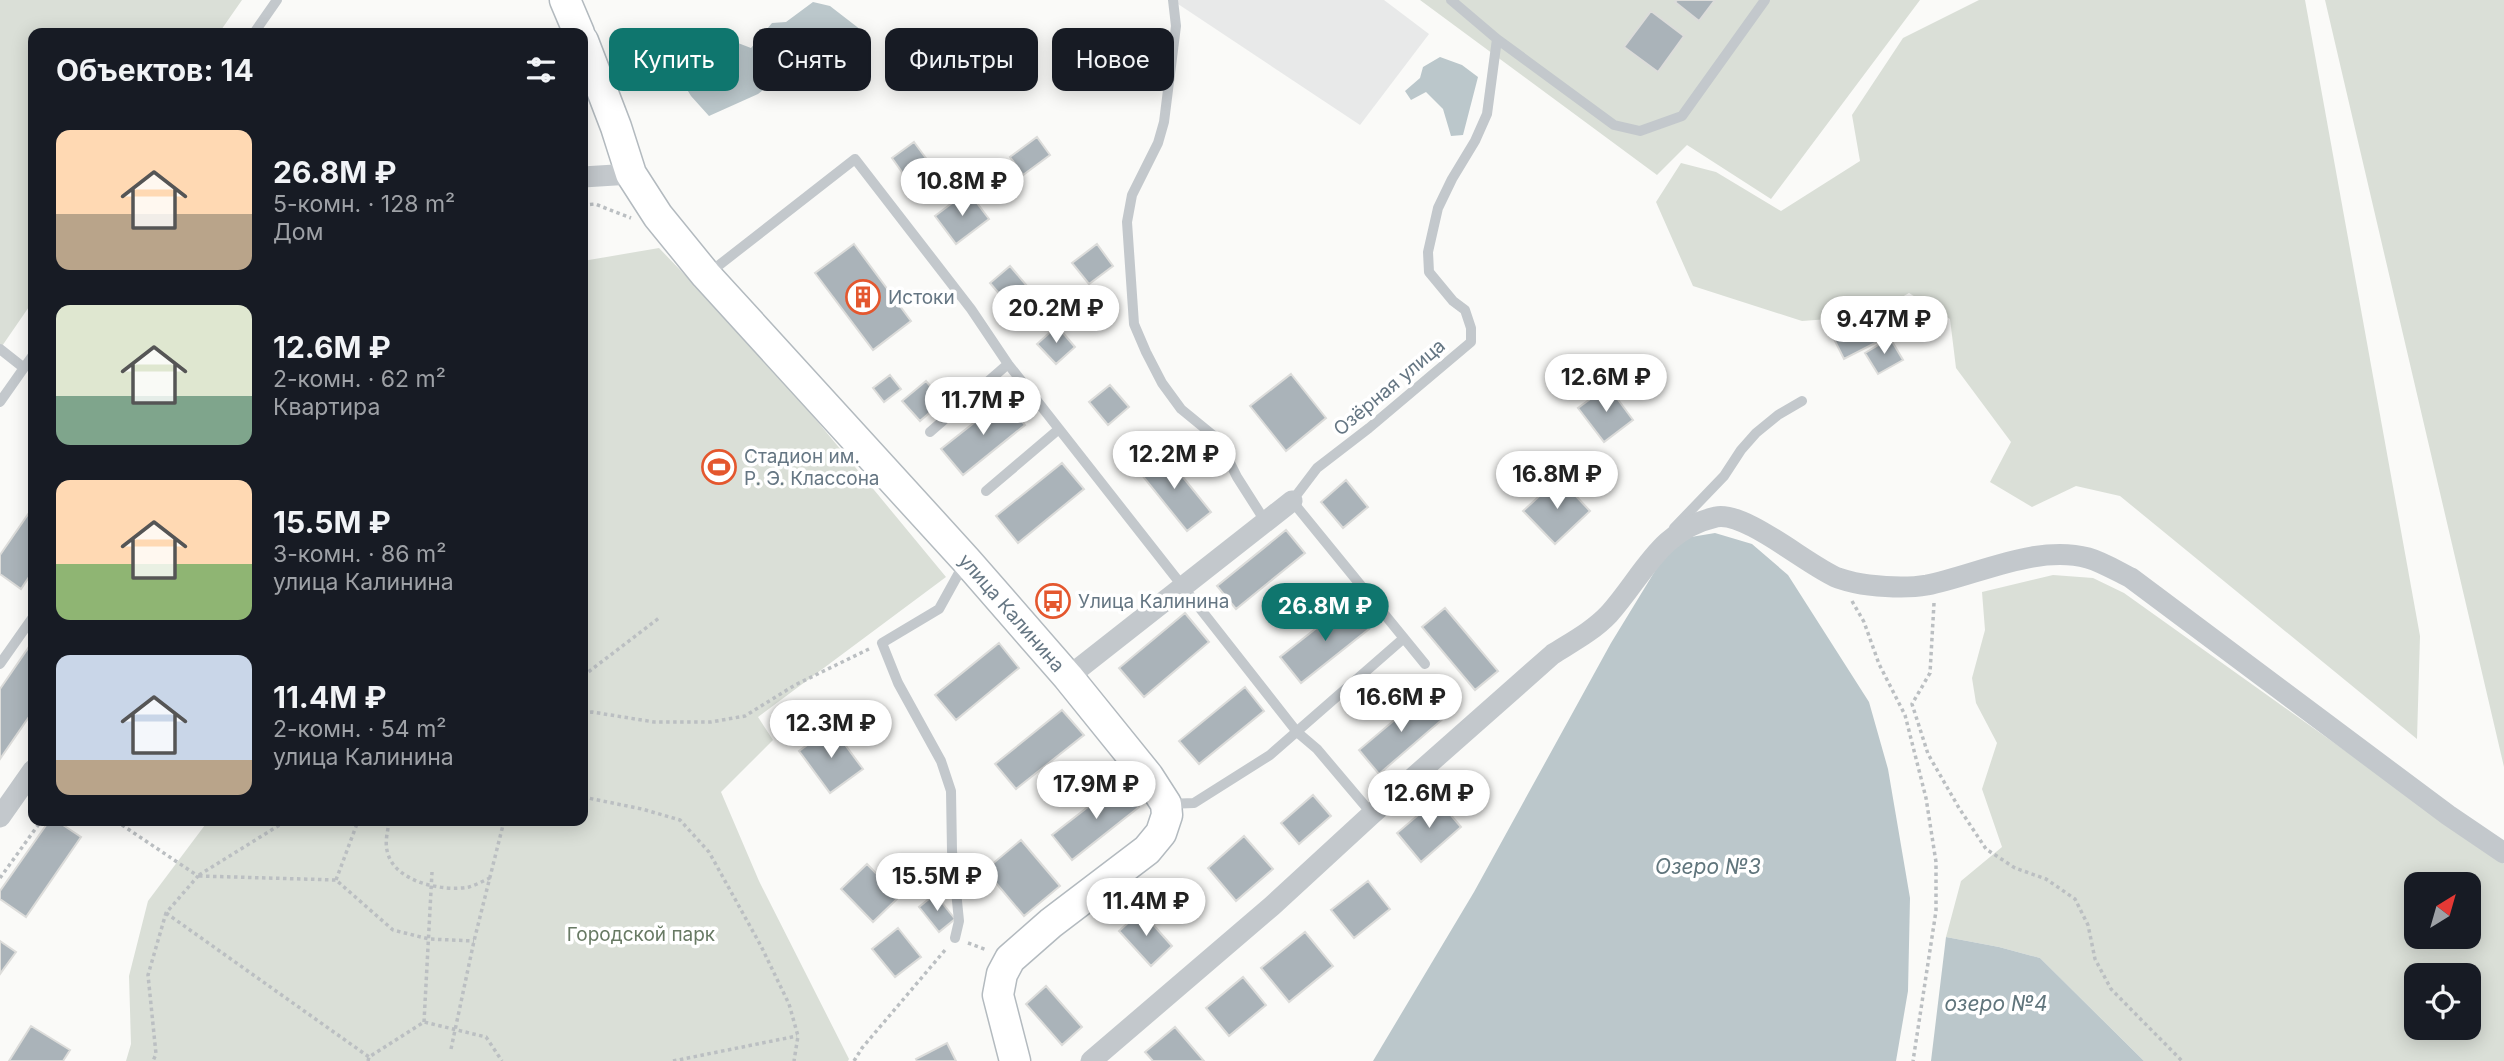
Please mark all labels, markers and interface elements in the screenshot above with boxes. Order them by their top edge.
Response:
chip: Купить [609,28,739,91]
chip: Снять [753,28,871,91]
chip: Фильтры [885,28,1038,91]
chip: Новое [1052,28,1174,91]
icon: filters [522,51,560,89]
text: Объектов: 14 [56,52,254,88]
text: 26.8M ₽ [273,154,397,190]
icon: home [112,158,196,242]
pin: 10.8M ₽ [897,158,1027,218]
text: 10.8M ₽ [917,167,1007,195]
text: 5-комн. · 128 m² [273,190,455,218]
text: Дом [273,218,323,246]
building icon: Истоки [844,278,882,316]
place label: Истоки [888,286,955,309]
pin: 20.2M ₽ [991,286,1121,345]
text: 20.2M ₽ [1008,294,1104,322]
pin: 9.47M ₽ [1819,296,1949,356]
text: 9.47M ₽ [1837,305,1931,333]
text: 12.6M ₽ [273,329,391,365]
icon: home [112,333,196,417]
street label: Озёрная улица [1329,334,1450,441]
pin: 12.6M ₽ [1541,354,1671,414]
text: 12.6M ₽ [1561,363,1651,391]
text: 2-комн. · 62 m² [273,365,446,393]
pin: 11.7M ₽ [918,378,1048,437]
text: 11.7M ₽ [941,386,1025,414]
text: Квартира [273,393,380,421]
pin: 12.2M ₽ [1109,432,1239,491]
text: 12.2M ₽ [1129,440,1219,468]
place label: Стадион им. Р. Э. Классона [744,445,880,490]
sports icon: Стадион им. Р. Э. Классона [700,448,738,486]
pin: 16.8M ₽ [1492,452,1622,511]
text: 16.8M ₽ [1512,460,1602,488]
text: 15.5M ₽ [273,504,391,540]
icon: home [112,508,196,592]
text: 3-комн. · 86 m² [273,540,446,568]
street label: улица Калинина [954,549,1069,677]
text: улица Калинина [273,568,454,596]
bus stop icon: Улица Калинина [1034,582,1072,620]
pin: 26.8M ₽ [1260,584,1390,643]
place label: Улица Калинина [1078,590,1229,613]
text: 26.8M ₽ [1278,592,1372,620]
pin: 16.6M ₽ [1336,674,1466,734]
text: 11.4M ₽ [273,679,386,715]
icon: home [112,683,196,767]
text: 16.6M ₽ [1356,683,1446,711]
pin: 12.3M ₽ [766,700,896,760]
text: 12.3M ₽ [786,709,876,737]
text: 2-комн. · 54 m² [273,715,446,743]
text: улица Калинина [273,743,454,771]
pin: 17.9M ₽ [1031,762,1161,821]
text: 17.9M ₽ [1053,770,1139,798]
pin: 12.6M ₽ [1364,770,1494,830]
text: 12.6M ₽ [1384,779,1474,807]
pin: 15.5M ₽ [872,853,1002,913]
water label: Озеро №3 [1655,854,1761,879]
text: 15.5M ₽ [892,862,982,890]
north arrow [2404,872,2482,948]
map controls [2404,872,2481,1040]
pin: 11.4M ₽ [1081,878,1211,938]
text: 11.4M ₽ [1102,887,1190,915]
park label: Городской парк [567,923,716,946]
button: locate [2404,963,2481,1040]
water label: озеро №4 [1945,991,2047,1016]

